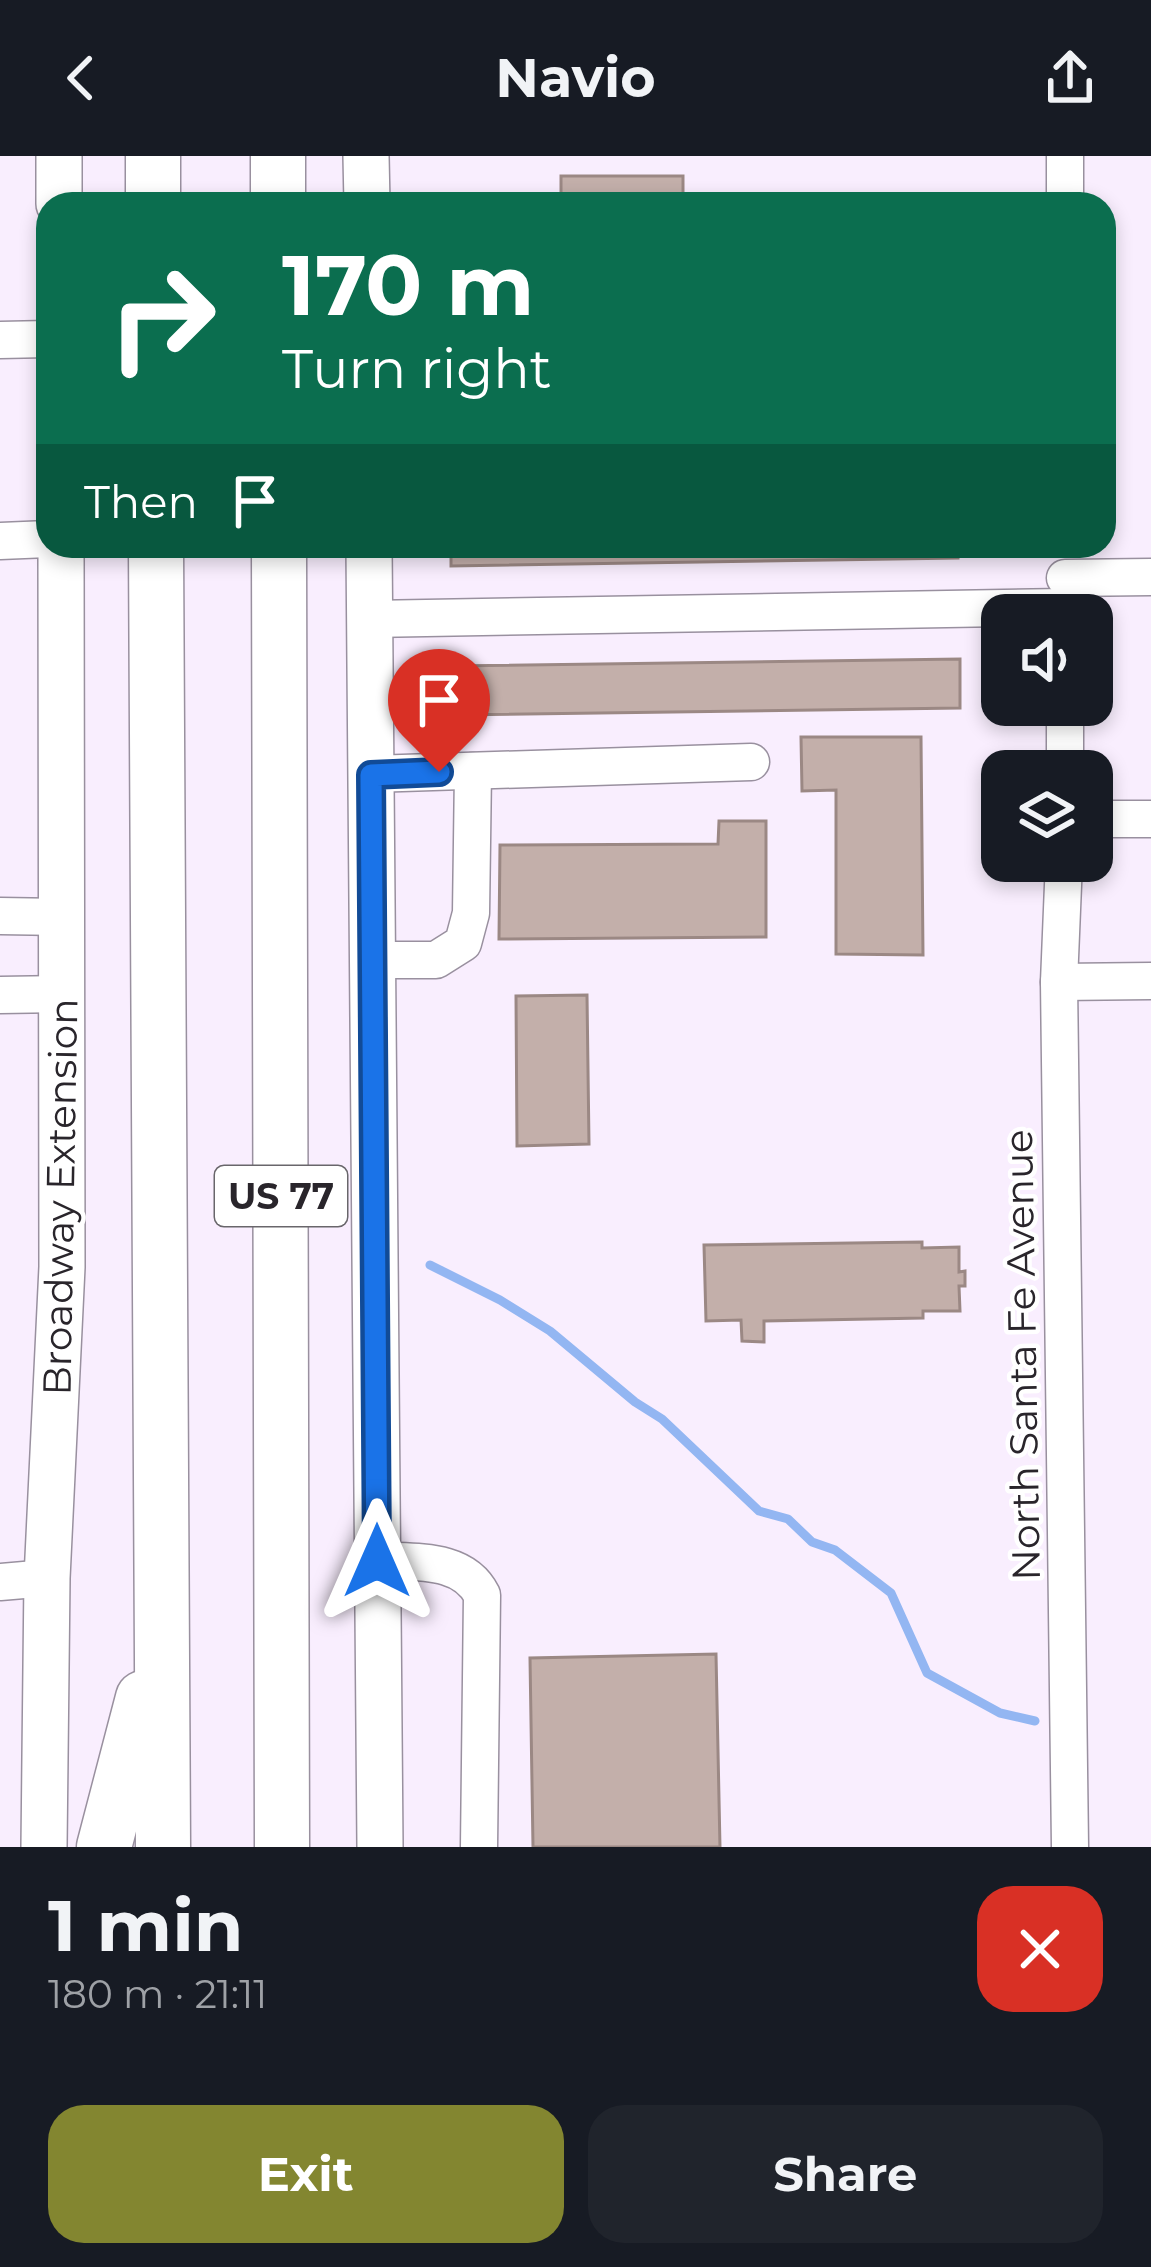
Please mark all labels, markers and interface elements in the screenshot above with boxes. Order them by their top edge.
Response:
icon: back [48,45,114,111]
text: Navio [495,45,656,111]
icon: share [1037,45,1103,111]
text: 170 m [282,234,534,336]
icon: right [84,240,240,396]
text: Turn right [282,336,552,402]
icon: arrive [222,468,288,534]
text: Then [84,474,198,529]
map controls [981,594,1113,882]
button: sound [981,594,1113,726]
pin [388,649,490,772]
icon: arrive [406,667,472,733]
button: layers [981,750,1113,882]
street label: Broadway Extension [33,998,87,1396]
street label: North Santa Fe Avenue [994,1129,1050,1581]
road number: US 77 [215,1166,347,1226]
position arrow [314,1498,440,1624]
text: 1 min [48,1881,244,1969]
button: close [977,1886,1103,2012]
text: 180 m · 21:11 [48,1970,267,2018]
button: Exit [48,2105,564,2243]
button: Share [588,2105,1103,2243]

